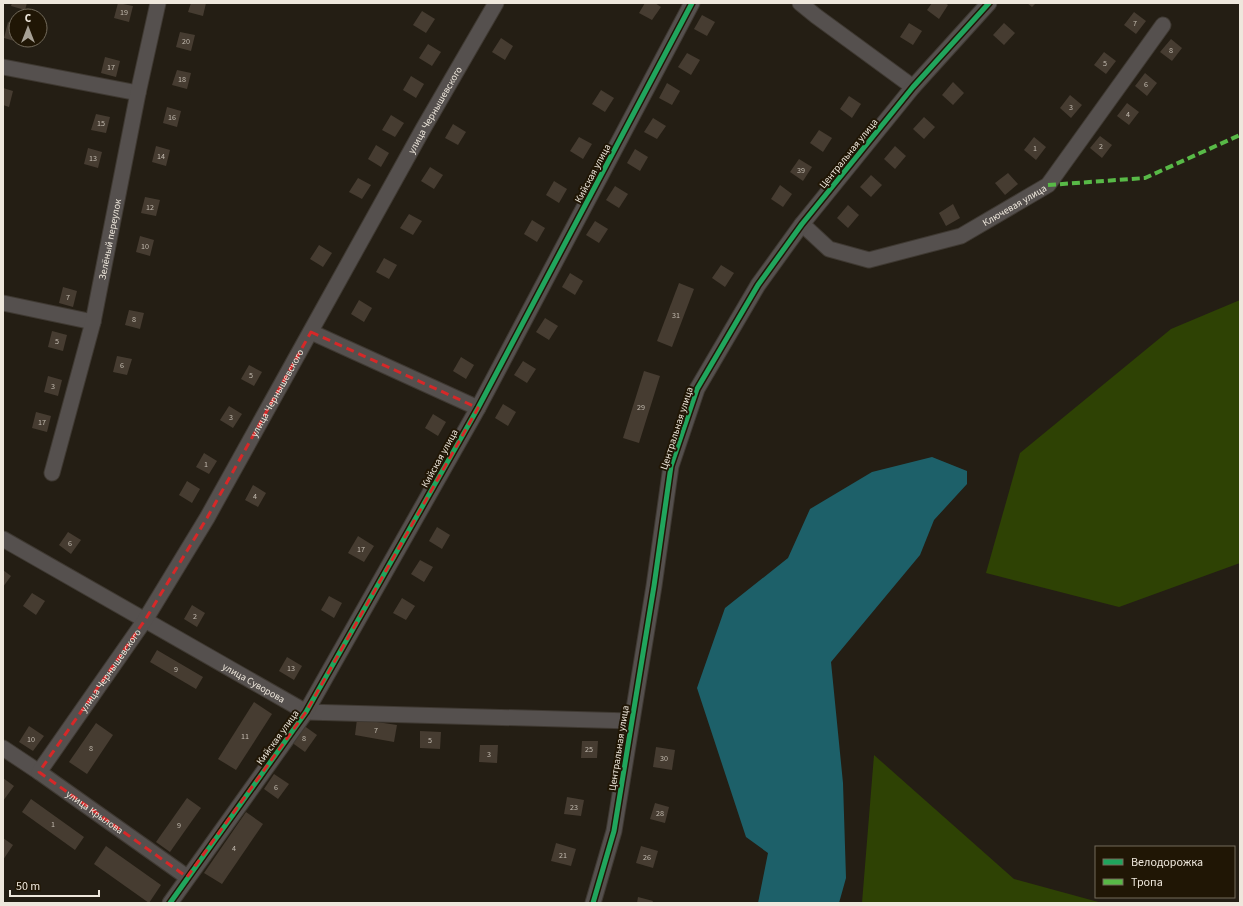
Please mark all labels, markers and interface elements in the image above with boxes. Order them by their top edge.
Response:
house number: 19 [120,7,128,18]
north arrow [8,8,48,48]
text: С [25,11,32,26]
house number: 7 [1133,18,1137,29]
house number: 20 [182,36,190,47]
house number: 8 [1169,45,1173,56]
house number: 5 [1103,58,1107,69]
house number: 17 [107,62,115,73]
street label: улица Чернышевского [405,64,466,156]
house number: 18 [178,74,186,85]
house number: 6 [1144,79,1148,90]
house number: 3 [1069,102,1073,113]
house number: 4 [1126,109,1130,120]
house number: 16 [168,112,176,123]
street label: Центральная улица [816,116,881,192]
house number: 15 [97,118,105,129]
house number: 2 [1099,141,1103,152]
street label: Кийская улица [571,142,614,205]
house number: 1 [1033,143,1037,154]
house number: 14 [157,151,165,162]
house number: 13 [89,153,97,164]
house number: 39 [797,165,805,176]
street label: Ключевая улица [980,181,1049,230]
street label: Зелёный переулок [95,198,125,281]
house number: 12 [146,202,154,213]
house number: 10 [141,241,149,252]
house number: 7 [66,292,70,303]
house number: 31 [672,310,680,321]
house number: 8 [132,314,136,325]
house number: 5 [55,336,59,347]
street label: улица Чернышевского [247,347,307,440]
house number: 6 [120,360,124,371]
house number: 5 [249,370,253,381]
house number: 3 [51,381,55,392]
street label: Центральная улица [657,385,697,472]
house number: 29 [637,402,645,413]
house number: 3 [229,412,233,423]
house number: 17 [38,417,46,428]
street label: Кийская улица [418,427,462,490]
house number: 1 [204,459,208,470]
house number: 4 [253,491,257,502]
house number: 6 [68,538,72,549]
house number: 17 [357,544,365,555]
house number: 2 [193,611,197,622]
street label: улица Чернышевского [77,626,145,715]
street label: улица Суворова [220,660,287,707]
house number: 13 [287,663,295,674]
house number: 9 [174,664,178,675]
street label: Центральная улица [605,704,633,792]
street label: Кийская улица [253,707,303,768]
house number: 7 [374,725,378,736]
house number: 11 [241,731,249,742]
house number: 8 [302,733,306,744]
house number: 10 [27,734,35,745]
house number: 5 [428,735,432,746]
house number: 8 [89,743,93,754]
house number: 25 [585,744,593,755]
house number: 3 [487,749,491,760]
house number: 30 [660,753,668,764]
house number: 6 [274,782,278,793]
street label: улица Крылова [63,787,126,838]
house number: 23 [570,802,578,813]
house number: 28 [656,808,664,819]
house number: 1 [51,819,55,830]
house number: 9 [177,820,181,831]
house number: 4 [232,843,236,854]
legend [1095,846,1235,898]
house number: 21 [559,850,567,861]
house number: 26 [643,852,651,863]
text: Велодорожка [1131,854,1203,871]
scale bar [10,872,99,898]
text: Тропа [1131,874,1163,891]
text: 50 m [16,878,40,895]

